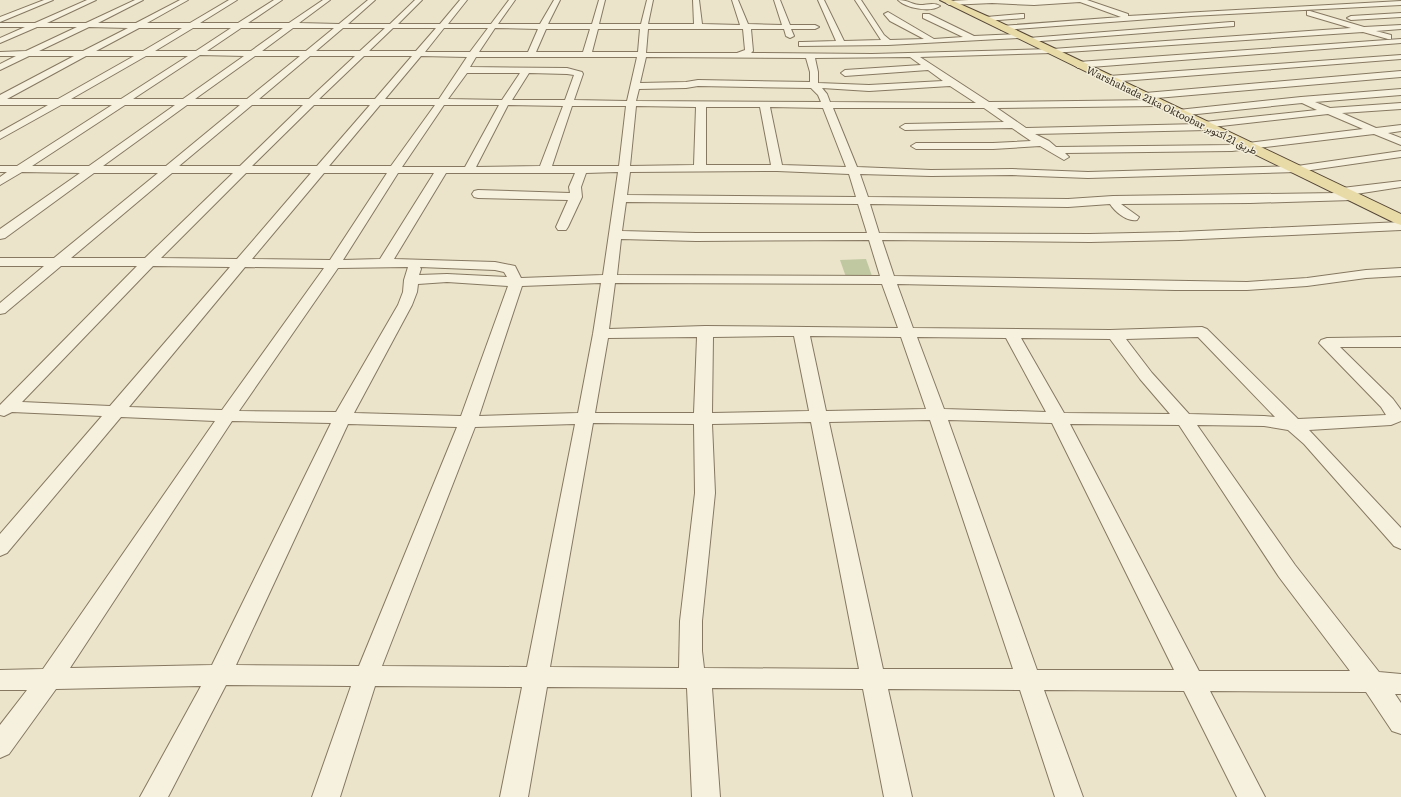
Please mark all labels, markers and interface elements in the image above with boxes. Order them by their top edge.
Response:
street label: Warshahada 21ka Oktoobar طريق 21 أكتوبر [1084,62,1261,158]

